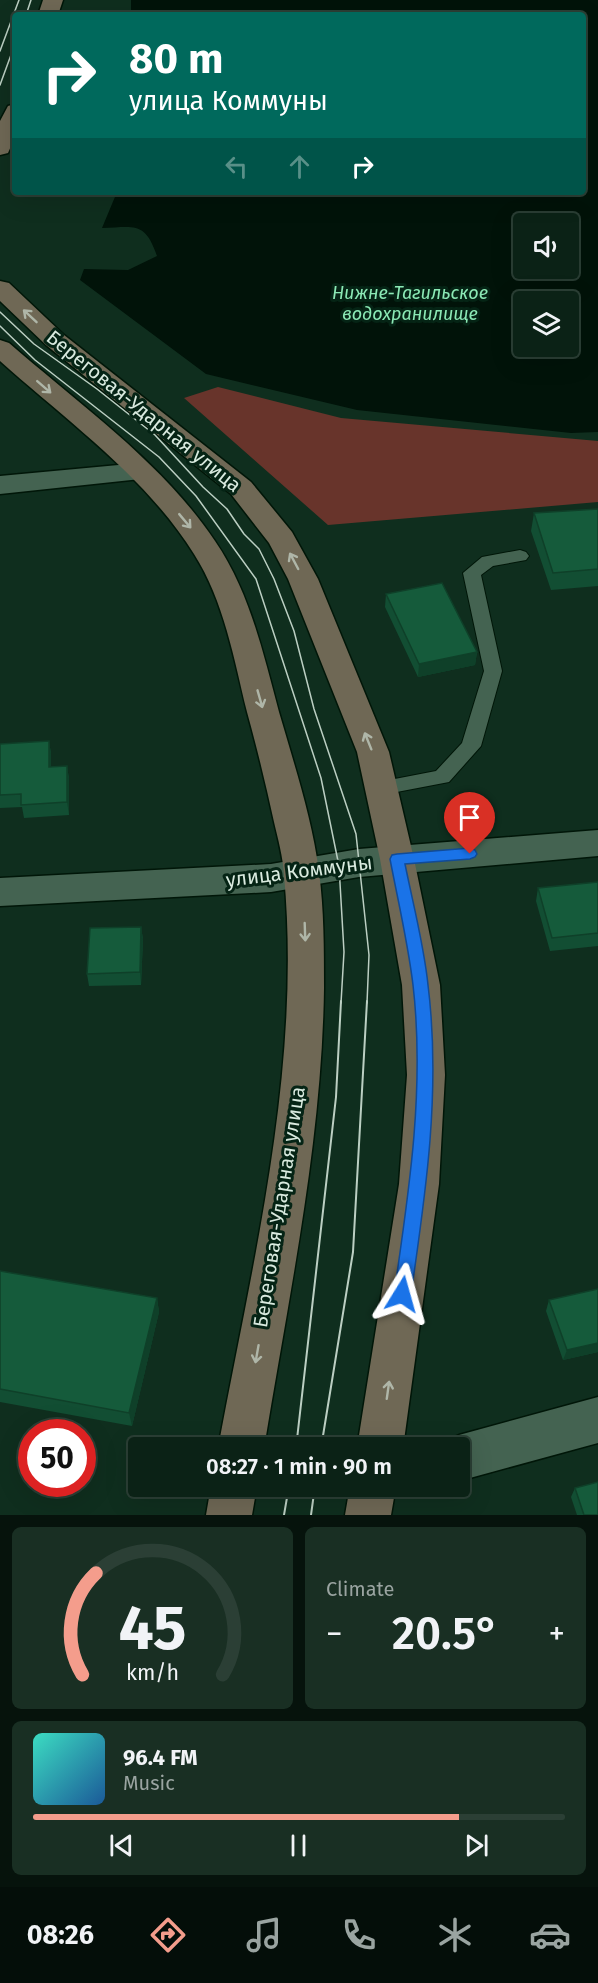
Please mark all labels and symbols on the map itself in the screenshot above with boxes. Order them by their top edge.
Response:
water label: Нижне-Тагильское водохранилище [332,282,488,325]
one-way arrow [22,309,37,323]
street label: Береговая-Ударная улица [42,325,246,497]
one-way arrow [36,380,51,394]
one-way arrow [178,513,192,528]
one-way arrow [288,553,300,570]
one-way arrow [255,689,266,708]
one-way arrow [362,733,373,751]
pin [444,792,495,854]
street label: улица Коммуны [224,850,374,892]
one-way arrow [299,921,310,941]
street label: Береговая-Ударная улица [248,1085,310,1329]
position arrow [370,1262,434,1326]
one-way arrow [251,1344,262,1363]
one-way arrow [383,1380,394,1400]
speed limit sign: 50 [18,1419,96,1497]

